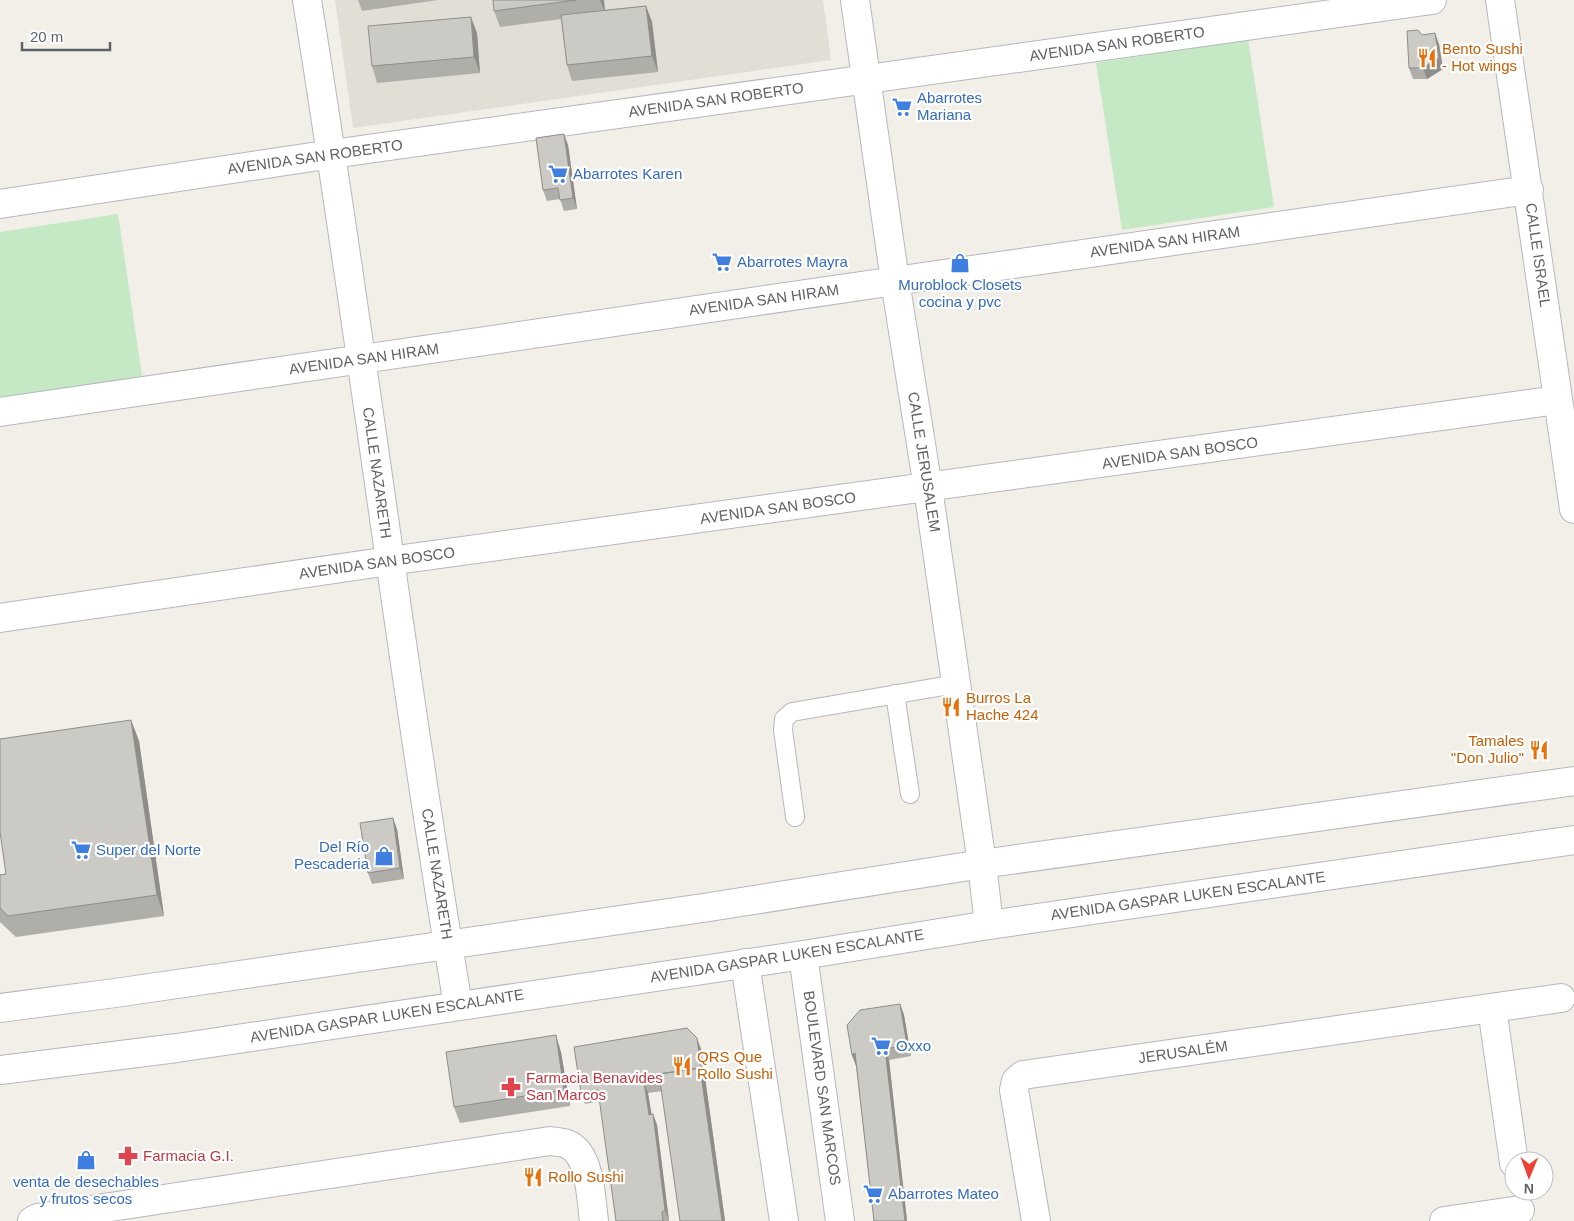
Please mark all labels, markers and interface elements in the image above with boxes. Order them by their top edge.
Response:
scale bar [22,20,110,52]
street label: AVENIDA SAN ROBERTO [1028,23,1206,64]
text: 20 m [30,28,63,45]
place label: Bento Sushi - Hot wings [1442,40,1523,74]
restaurant icon: Bento Sushi - Hot wings [1416,47,1438,69]
street label: AVENIDA SAN ROBERTO [627,79,805,120]
place label: Abarrotes Mariana [917,89,982,123]
supermarket icon: Abarrotes Mariana [891,96,913,118]
street label: AVENIDA SAN ROBERTO [226,136,404,177]
supermarket icon: Abarrotes Karen [547,163,569,185]
place label: Abarrotes Karen [573,165,682,182]
street label: CALLE ISRAEL [1523,202,1554,308]
street label: AVENIDA SAN HIRAM [1089,223,1241,260]
supermarket icon: Abarrotes Mayra [711,251,733,273]
shop icon: Muroblock Closets cocina y pvc [949,252,971,274]
place label: Abarrotes Mayra [737,253,849,270]
place label: Muroblock Closets cocina y pvc [898,276,1022,310]
street label: AVENIDA SAN HIRAM [688,281,840,318]
street label: AVENIDA SAN HIRAM [288,340,440,377]
street label: CALLE JERUSALEM [905,391,944,533]
street label: CALLE NAZARETH [360,406,395,540]
street label: AVENIDA SAN BOSCO [1101,433,1259,472]
street label: AVENIDA SAN BOSCO [699,488,857,527]
street label: AVENIDA SAN BOSCO [298,543,456,582]
place label: Burros La Hache 424 [966,689,1039,723]
restaurant icon: Burros La Hache 424 [940,696,962,718]
place label: Tamales "Don Julio" [1451,732,1524,766]
restaurant icon: Tamales "Don Julio" [1528,739,1550,761]
street label: CALLE NAZARETH [419,807,456,941]
place label: Del Río Pescaderia [294,838,370,872]
supermarket icon: Super del Norte [70,839,92,861]
place label: Super del Norte [96,841,201,858]
shop icon: Del Río Pescaderia [373,845,395,867]
street label: AVENIDA GASPAR LUKEN ESCALANTE [1050,868,1326,923]
street label: AVENIDA GASPAR LUKEN ESCALANTE [649,925,925,986]
street label: AVENIDA GASPAR LUKEN ESCALANTE [249,985,525,1046]
street label: BOULEVARD SAN MARCOS [800,989,845,1186]
supermarket icon: Oxxo [870,1035,892,1057]
place label: Oxxo [896,1037,931,1054]
street label: JERUSALÉM [1137,1037,1229,1066]
place label: QRS Que Rollo Sushi [697,1048,773,1082]
restaurant icon: QRS Que Rollo Sushi [671,1055,693,1077]
place label: Farmacia Benavides San Marcos [526,1069,663,1103]
pharmacy icon: Farmacia Benavides San Marcos [500,1076,522,1098]
pharmacy icon: Farmacia G.I. [117,1145,139,1167]
place label: Farmacia G.I. [143,1147,234,1164]
shop icon: venta de desechables y frutos secos [75,1149,97,1171]
north arrow [1504,1151,1554,1201]
restaurant icon: Rollo Sushi [522,1166,544,1188]
place label: Rollo Sushi [548,1168,624,1185]
place label: venta de desechables y frutos secos [13,1173,159,1207]
text: N [1524,1181,1534,1197]
supermarket icon: Abarrotes Mateo [862,1183,884,1205]
place label: Abarrotes Mateo [888,1185,999,1202]

